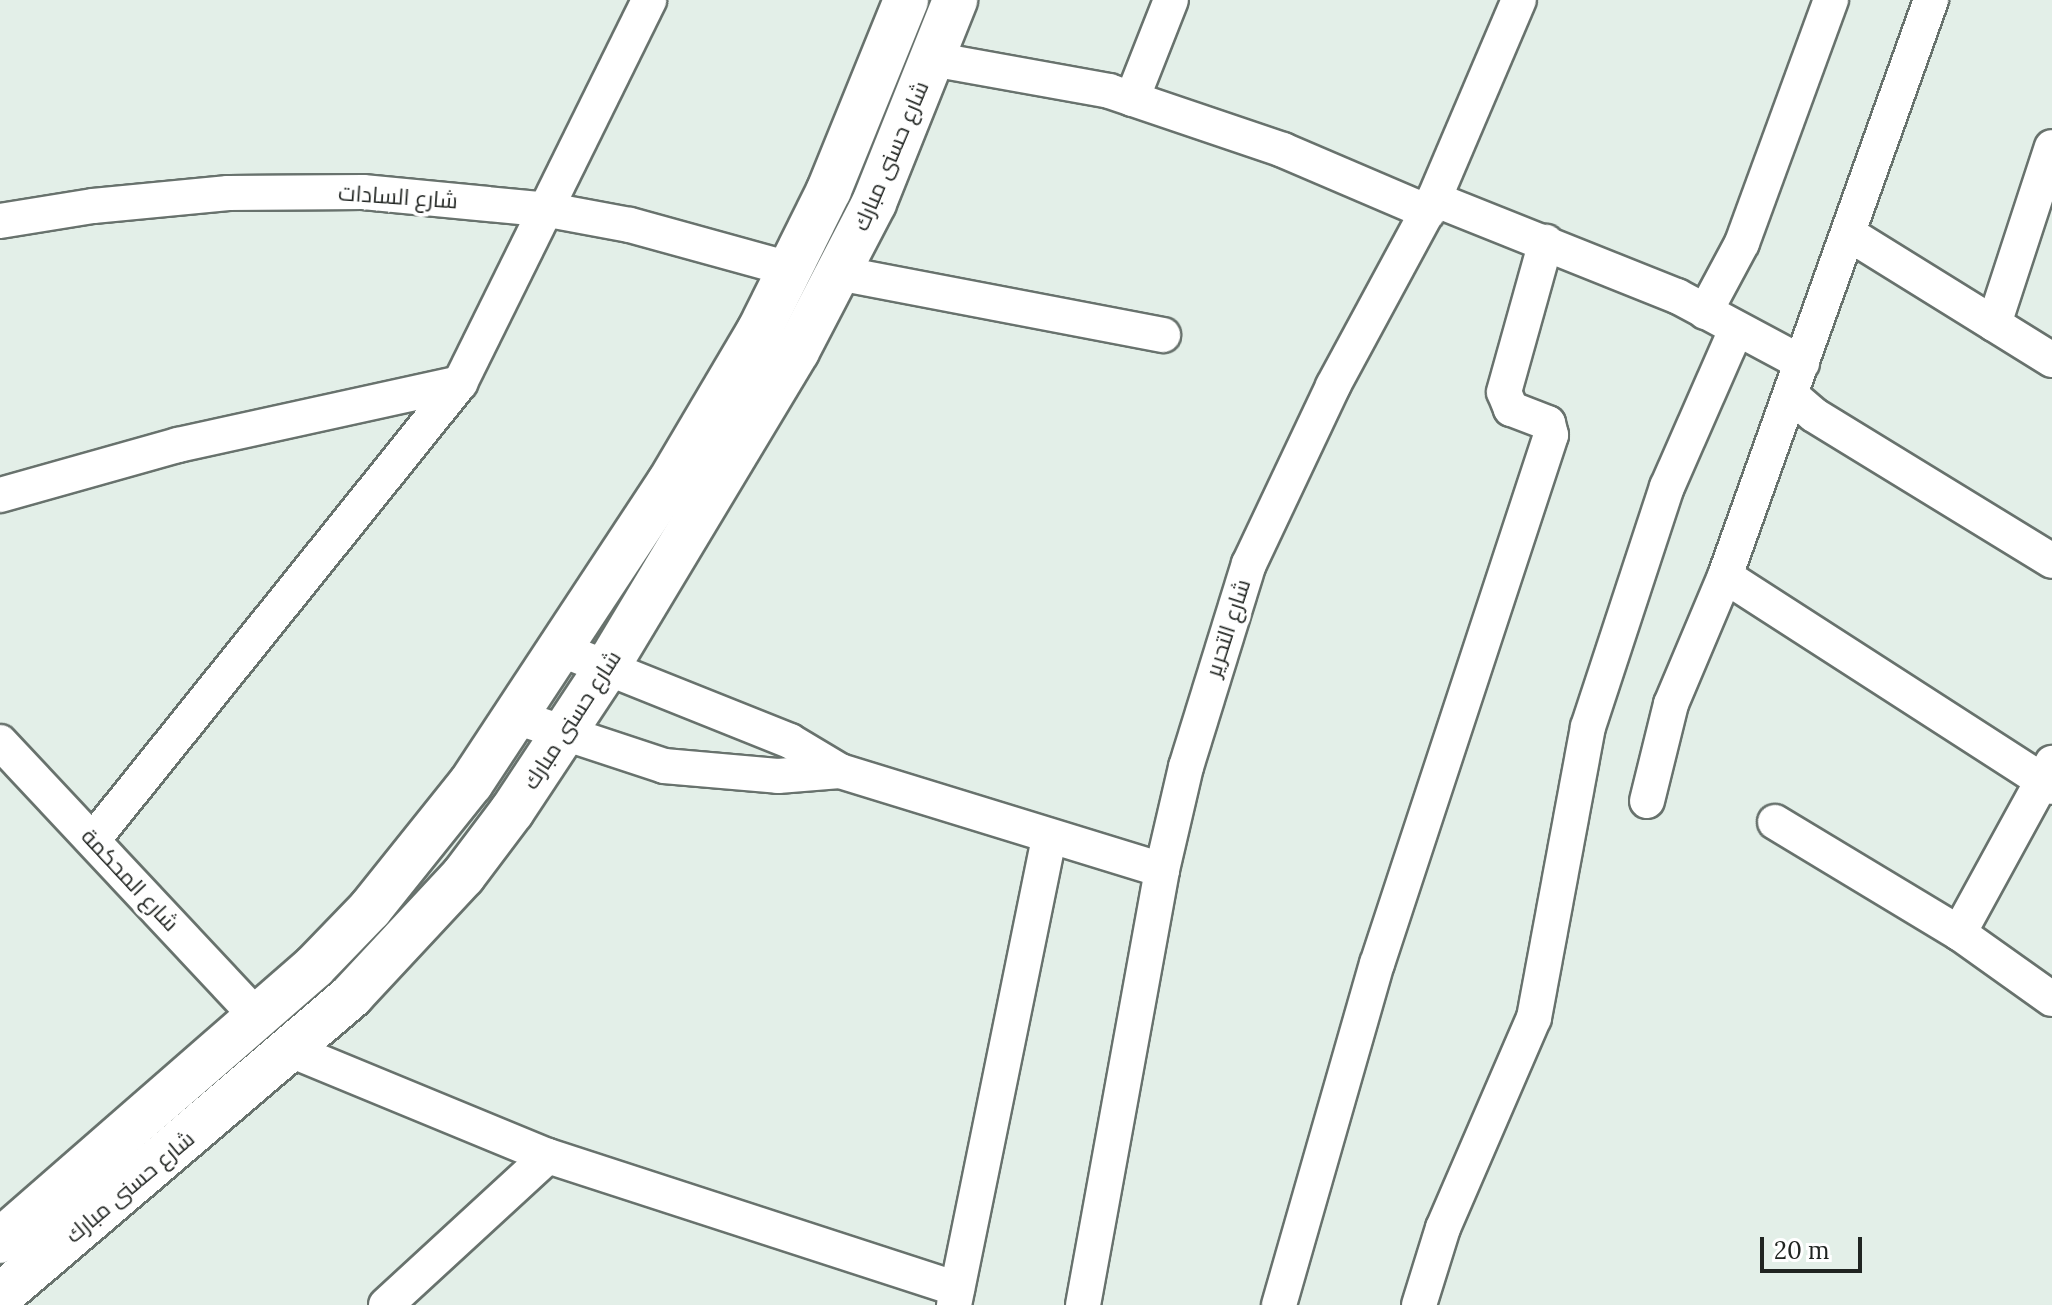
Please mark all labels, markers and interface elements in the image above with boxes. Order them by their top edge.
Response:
street label: شارع حسنى مبارك [848,77,934,235]
street label: شارع السادات [337,180,459,214]
street label: شارع التحرير [1200,576,1256,680]
street label: شارع حسنى مبارك [517,646,627,794]
street label: شارع المحكمة [76,823,184,937]
street label: شارع حسنى مبارك [60,1126,200,1248]
scale bar [1764,1221,1866,1271]
text: 20 m [1774,1235,1830,1266]

